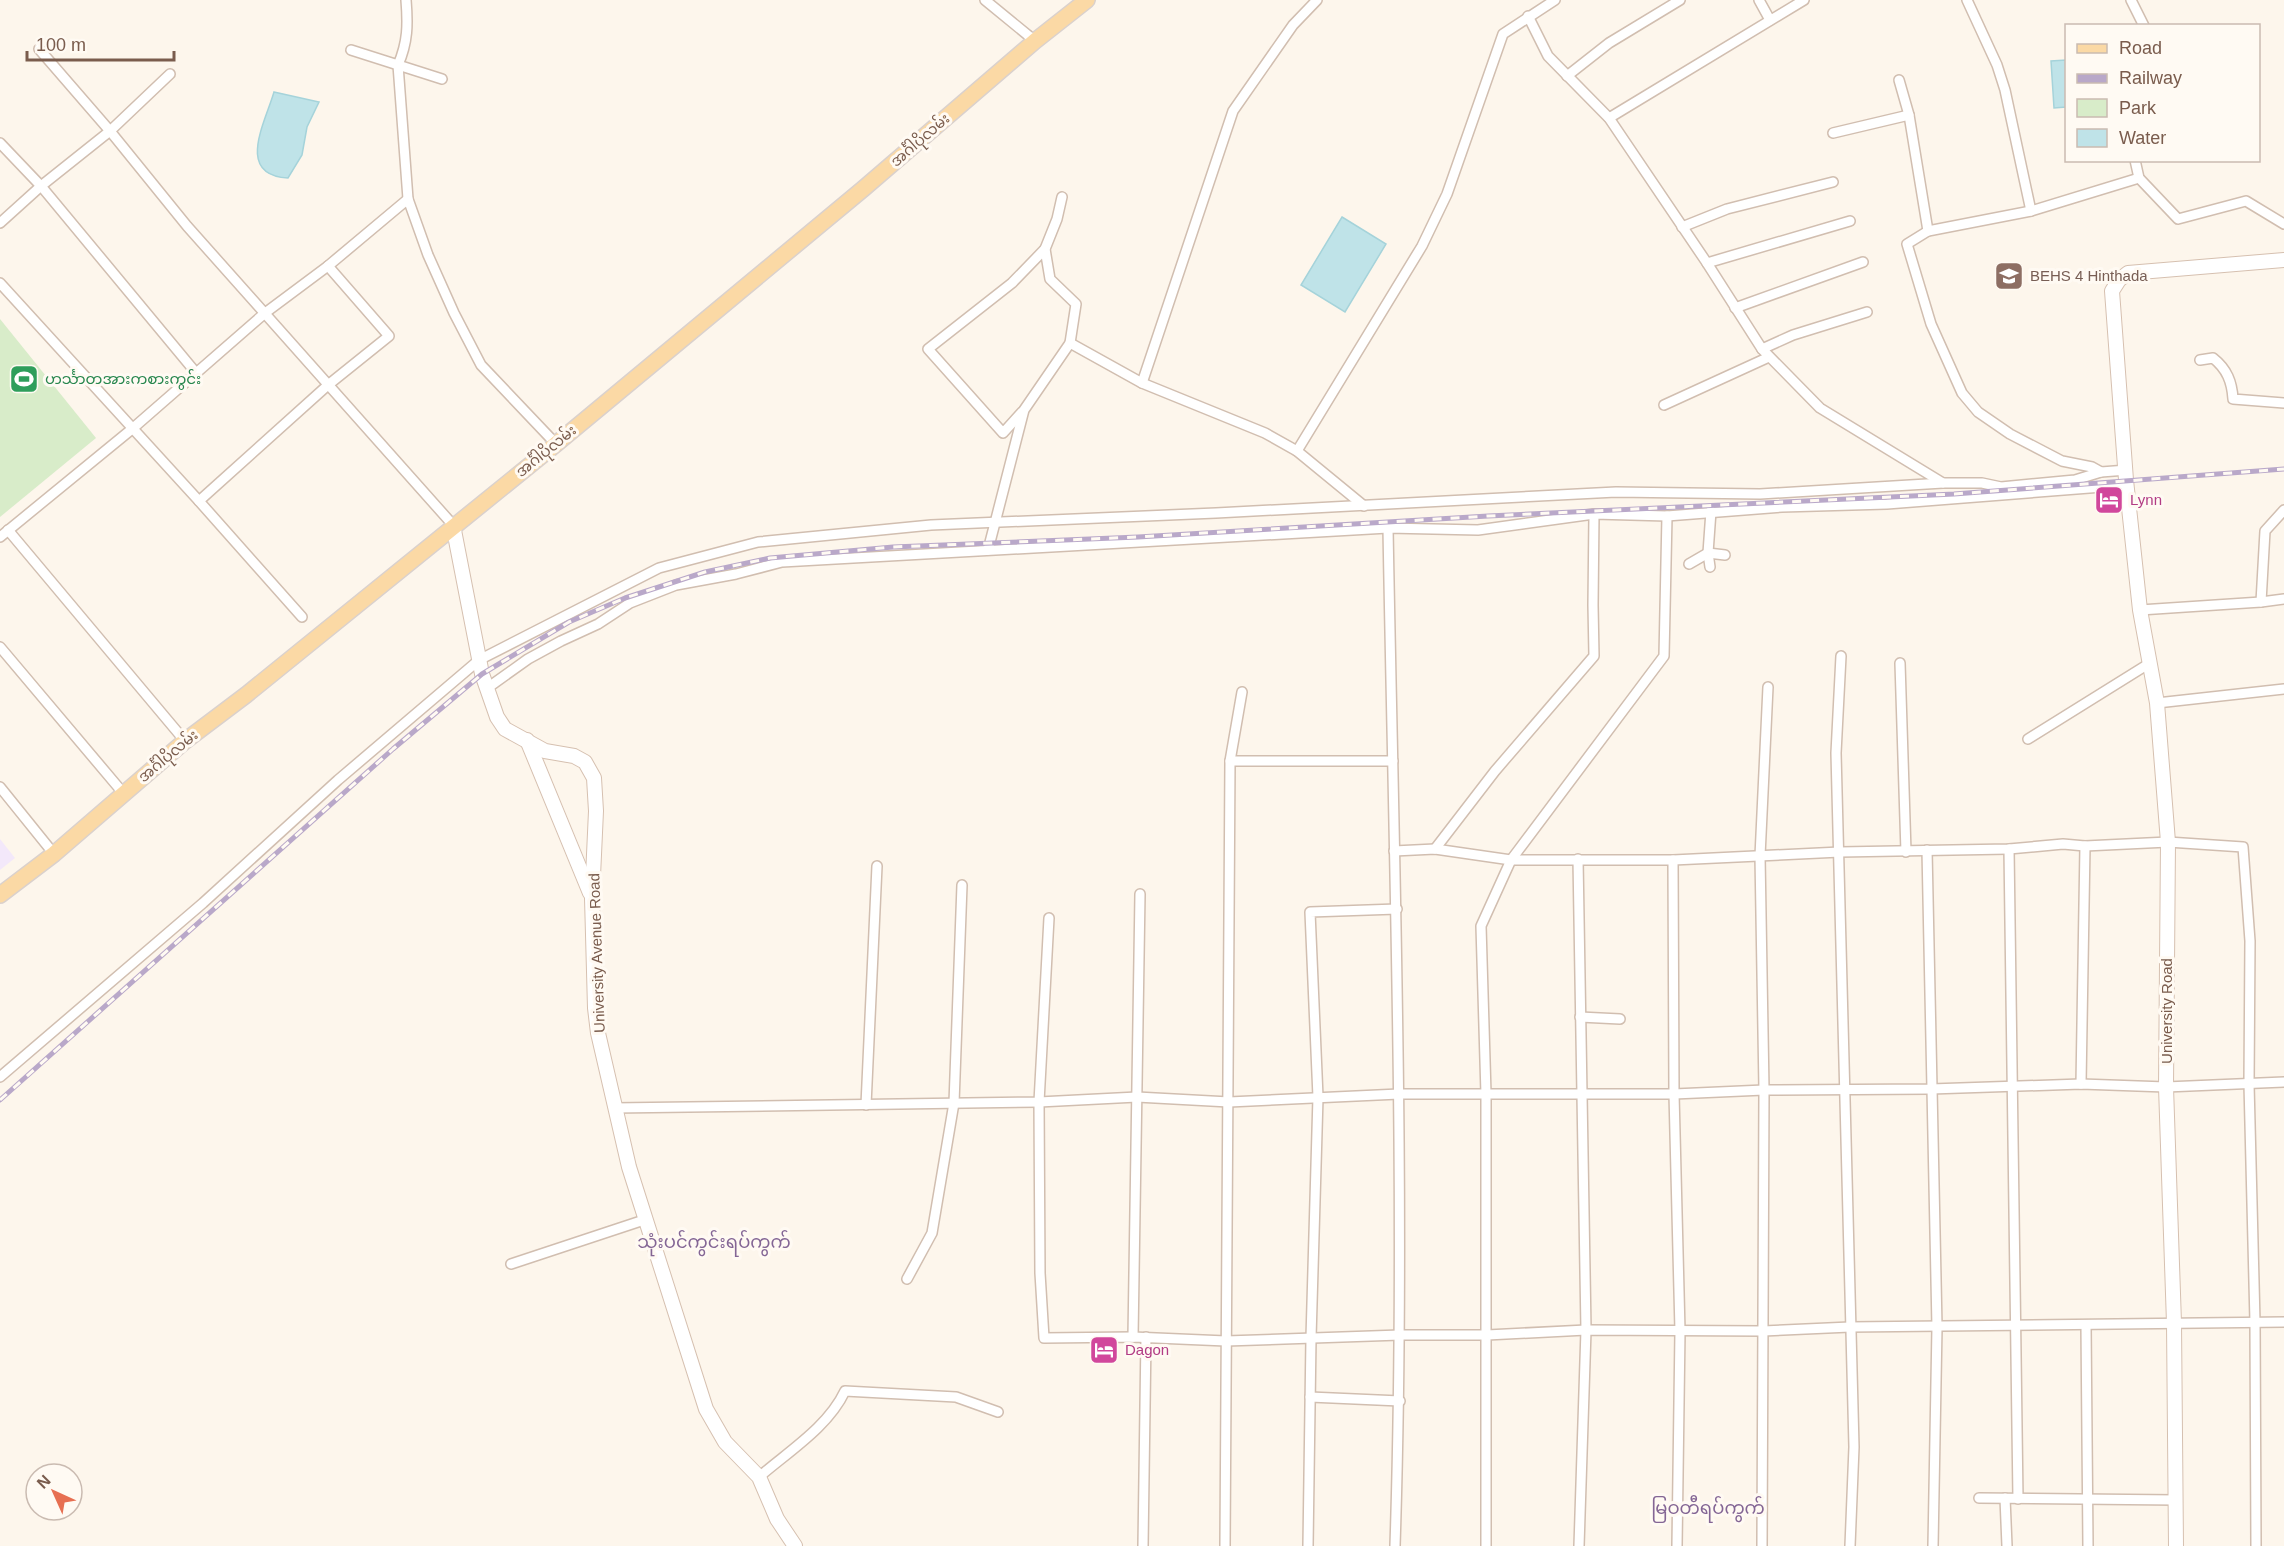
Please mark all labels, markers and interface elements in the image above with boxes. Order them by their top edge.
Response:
scale bar [27,24,174,62]
legend [2065,24,2260,162]
text: 100 m [36,35,86,55]
text: Road [2119,38,2162,58]
text: Railway [2119,68,2182,88]
text: Park [2119,98,2157,118]
street label: အင်္ဂါပိုလမ်း [886,109,955,173]
text: Water [2119,128,2166,148]
school or university icon: BEHS 4 Hinthada [1993,260,2025,292]
place label: BEHS 4 Hinthada [2030,267,2148,284]
sports icon: ဟင်္သာတအားကစားကွင်း [8,363,40,395]
place label: ဟင်္သာတအားကစားကွင်း [45,369,201,390]
street label: အင်္ဂါပိုလမ်း [512,420,582,483]
hotel icon: Lynn [2093,484,2125,516]
place label: Lynn [2130,491,2162,508]
street label: အင်္ဂါပိုလမ်း [134,725,203,788]
street label: University Avenue Road [585,873,608,1033]
street label: University Road [2158,958,2175,1064]
district label: သုံးပင်ကွင်းရပ်ကွက် [637,1229,791,1257]
hotel icon: Dagon [1088,1334,1120,1366]
place label: Dagon [1125,1341,1169,1358]
north arrow [24,1462,84,1522]
text: N [34,1472,54,1492]
district label: မြဝတီရပ်ကွက် [1651,1494,1765,1523]

